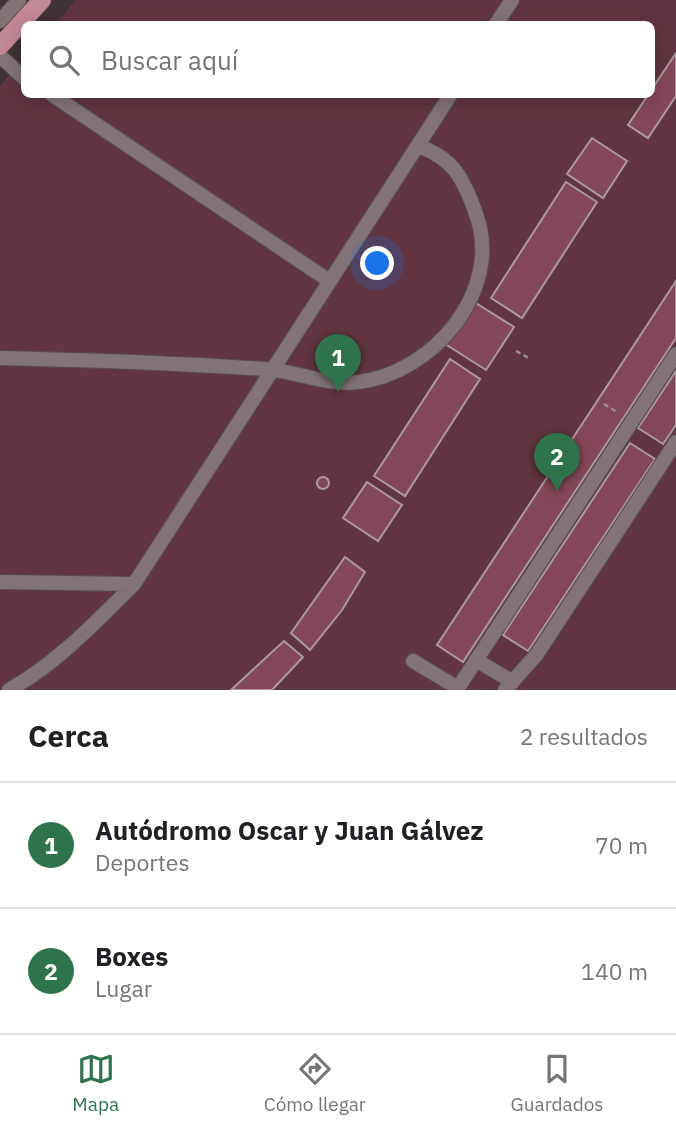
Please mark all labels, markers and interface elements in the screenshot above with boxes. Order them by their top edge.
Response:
search box [21,21,655,98]
icon: search [45,41,83,79]
text: Buscar aquí [101,43,238,77]
your location [360,246,394,280]
pin: 1 [315,334,361,392]
pin: 2 [534,433,580,491]
text: Cerca [28,716,109,755]
text: 2 resultados [520,721,648,751]
text: Autódromo Oscar y Juan Gálvez [95,813,484,847]
text: 1 [44,830,58,860]
text: 70 m [595,830,648,860]
text: Deportes [95,847,190,877]
text: Boxes [95,939,168,973]
text: 2 [44,956,58,986]
text: 140 m [581,956,648,986]
text: Lugar [95,973,152,1003]
tab: Mapa [72,1050,119,1116]
tab: Cómo llegar [264,1050,366,1116]
tab: Guardados [511,1050,604,1116]

